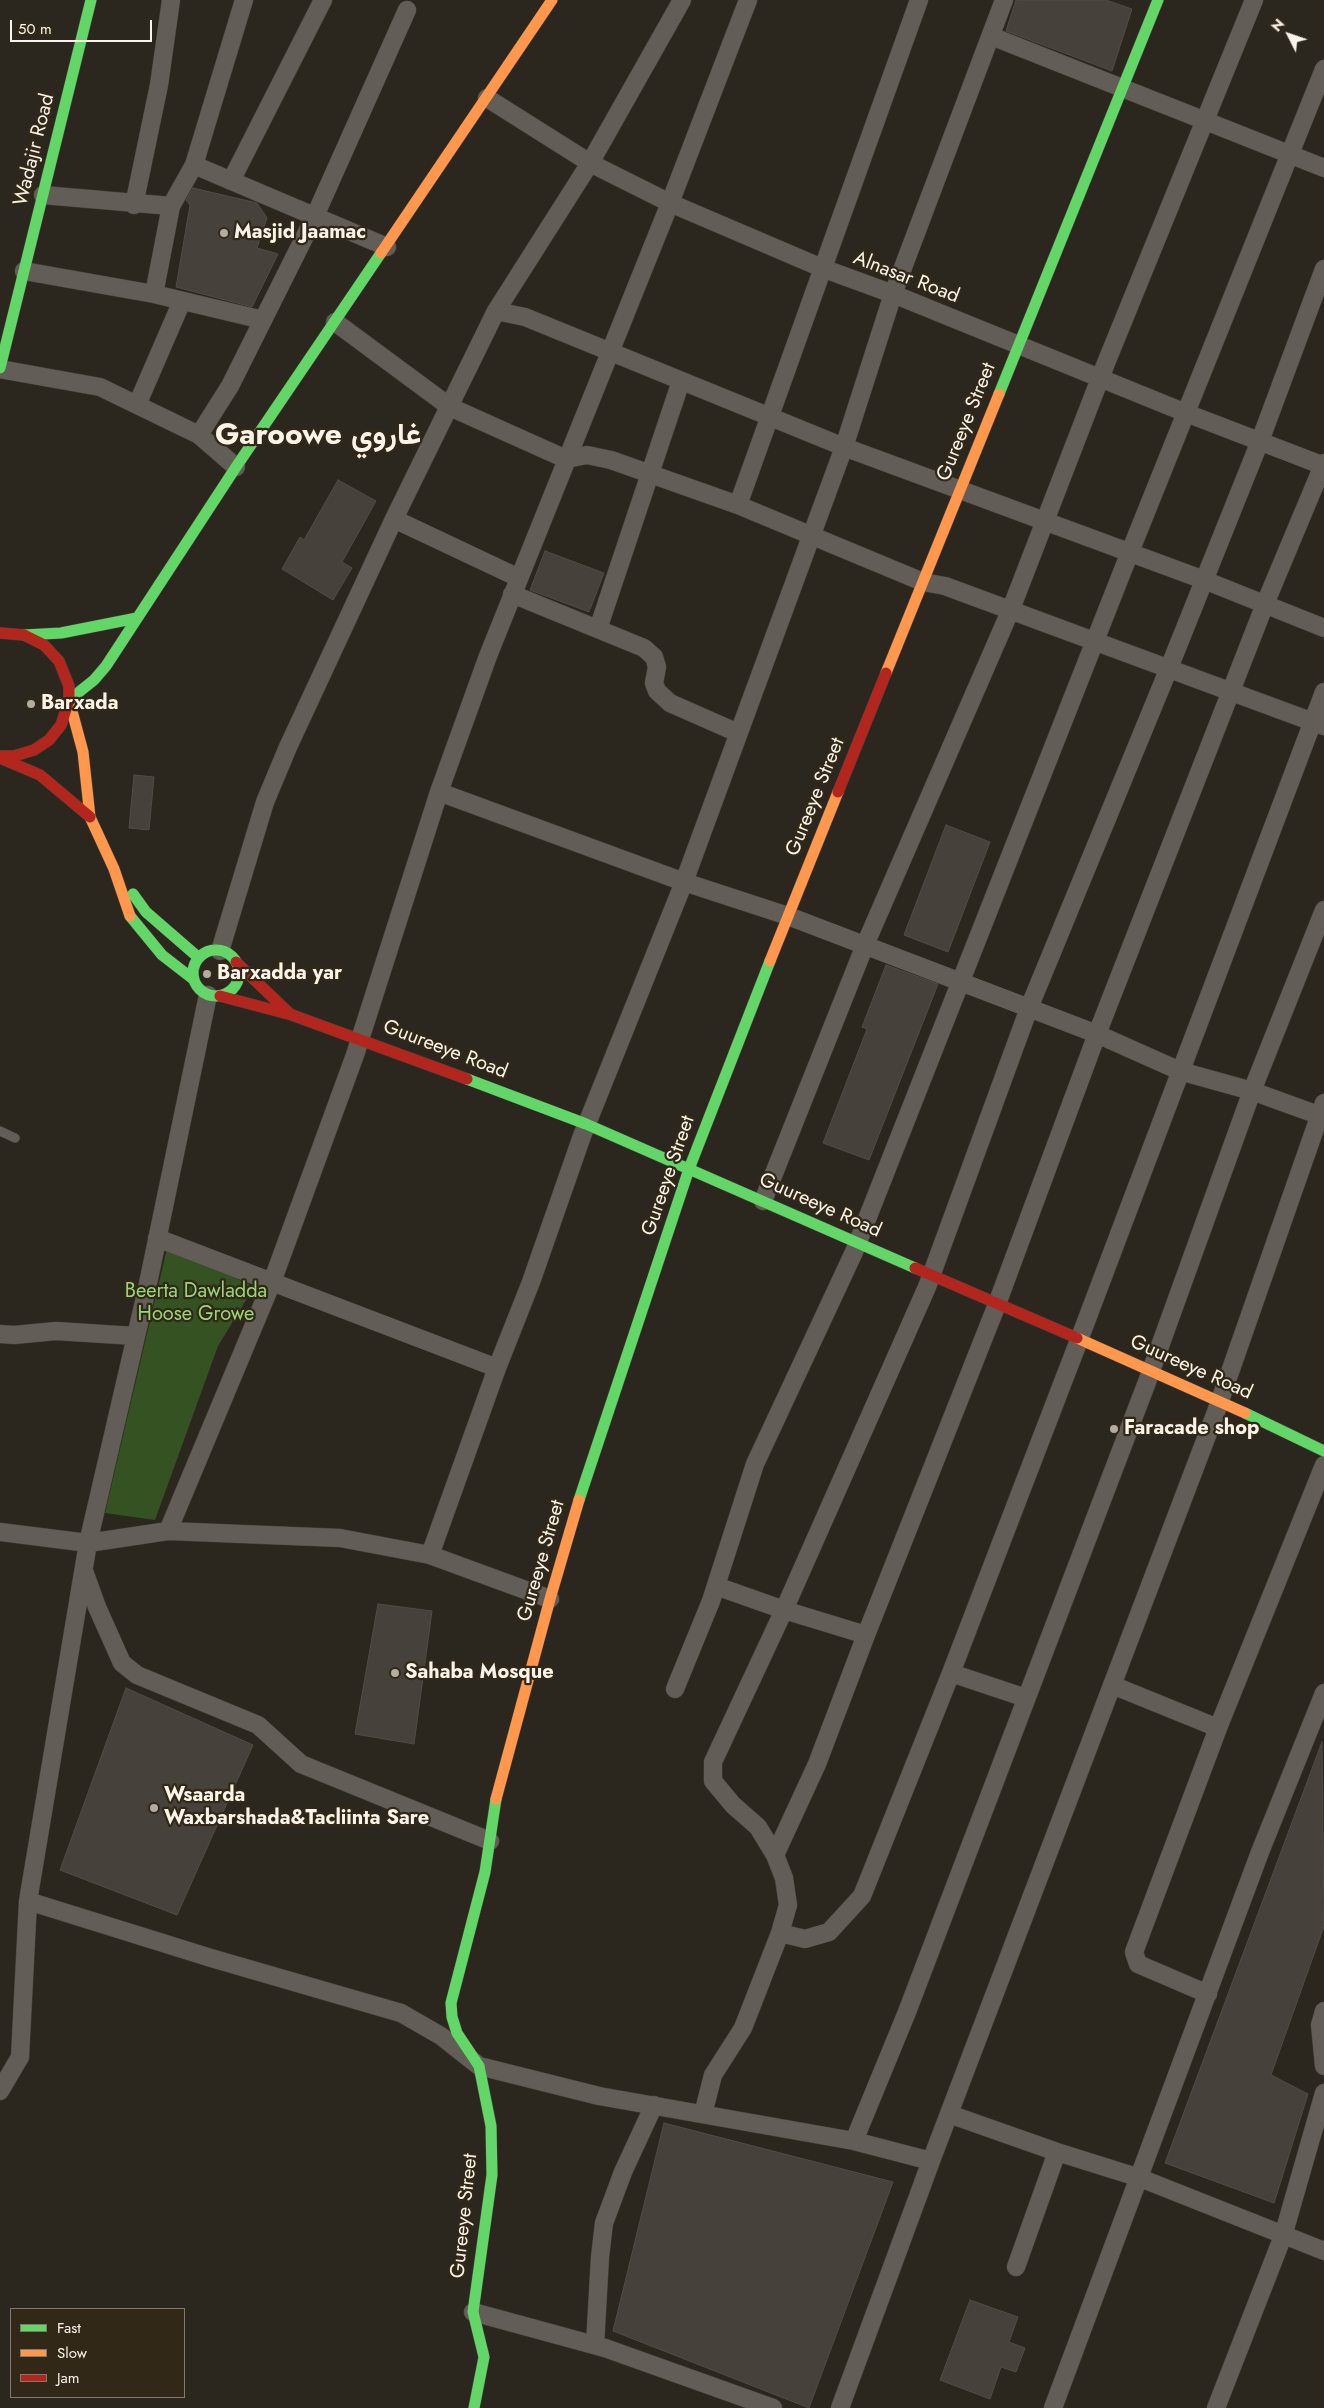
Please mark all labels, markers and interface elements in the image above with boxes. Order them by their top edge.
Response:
scale bar [12,10,155,42]
north arrow [1264,10,1314,60]
text: N [1266,14,1289,36]
text: 50 m [18,18,52,40]
street label: Wadajir Road [9,91,61,209]
place label: Masjid Jaamac [234,221,366,245]
marker: Masjid Jaamac [218,227,230,239]
street label: Alnasar Road [850,247,962,309]
street label: Gureeye Street [932,359,1002,485]
district label: Garoowe غاروي [215,419,421,455]
place label: Barxada [41,692,118,716]
marker: Barxada [25,698,37,710]
street label: Gureeye Street [781,734,851,860]
place label: Barxadda yar [217,962,342,986]
marker: Barxadda yar [201,968,213,980]
street label: Guureeye Road [379,1015,511,1085]
street label: Gureeye Street [637,1113,701,1239]
street label: Guureeye Road [755,1168,885,1244]
park label: Beerta Dawladda Hoose Growe [125,1280,267,1327]
street label: Guureeye Road [1126,1330,1256,1406]
place label: Faracade shop [1124,1417,1259,1441]
marker: Faracade shop [1108,1423,1120,1435]
street label: Gureeye Street [513,1497,571,1625]
place label: Sahaba Mosque [405,1661,554,1685]
marker: Sahaba Mosque [389,1667,401,1679]
place label: Wsaarda Waxbarshada&Tacliinta Sare [164,1784,429,1831]
marker: Wsaarda Waxbarshada&Tacliinta Sare [148,1802,160,1814]
street label: Gureeye Street [447,2152,483,2280]
legend [10,2308,185,2398]
text: Fast [57,2317,81,2339]
text: Slow [57,2342,87,2364]
text: Jam [57,2367,80,2389]

